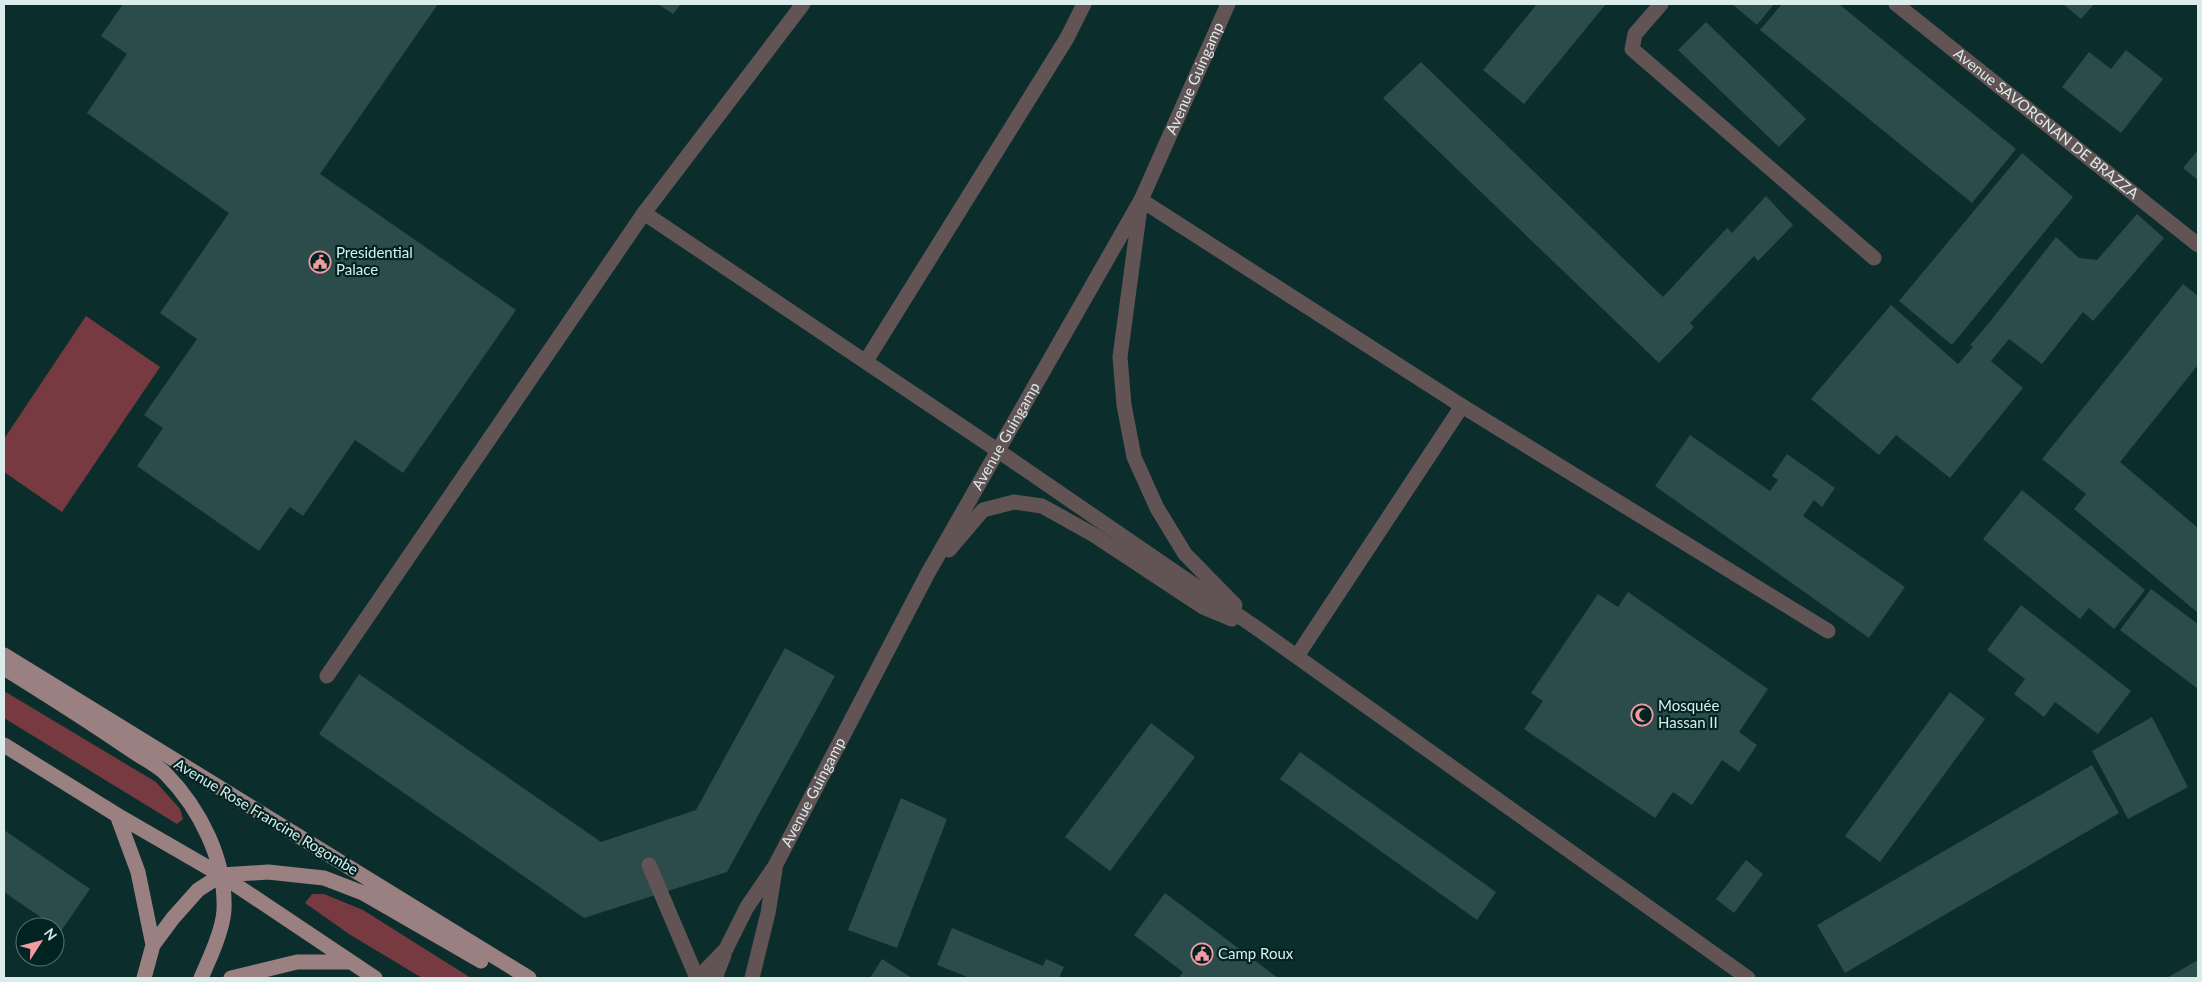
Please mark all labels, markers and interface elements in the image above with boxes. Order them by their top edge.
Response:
street label: Avenue Guingamp [1161,19,1227,137]
street label: Avenue SAVORGNAN DE BRAZZA [1951,44,2143,203]
place label: Presidential Palace [336,243,413,278]
public building icon: Presidential Palace [308,250,332,274]
street label: Avenue Guingamp [967,379,1043,493]
place label: Mosquée Hassan II [1658,696,1719,731]
mosque icon: Mosquée Hassan II [1630,703,1654,727]
street label: Avenue Guingamp [777,734,849,850]
street label: Avenue Rose Francine Rogombe [171,754,362,878]
north arrow [15,917,65,967]
text: N [41,925,61,943]
public building icon: Camp Roux [1190,942,1214,966]
place label: Camp Roux [1218,944,1294,962]

